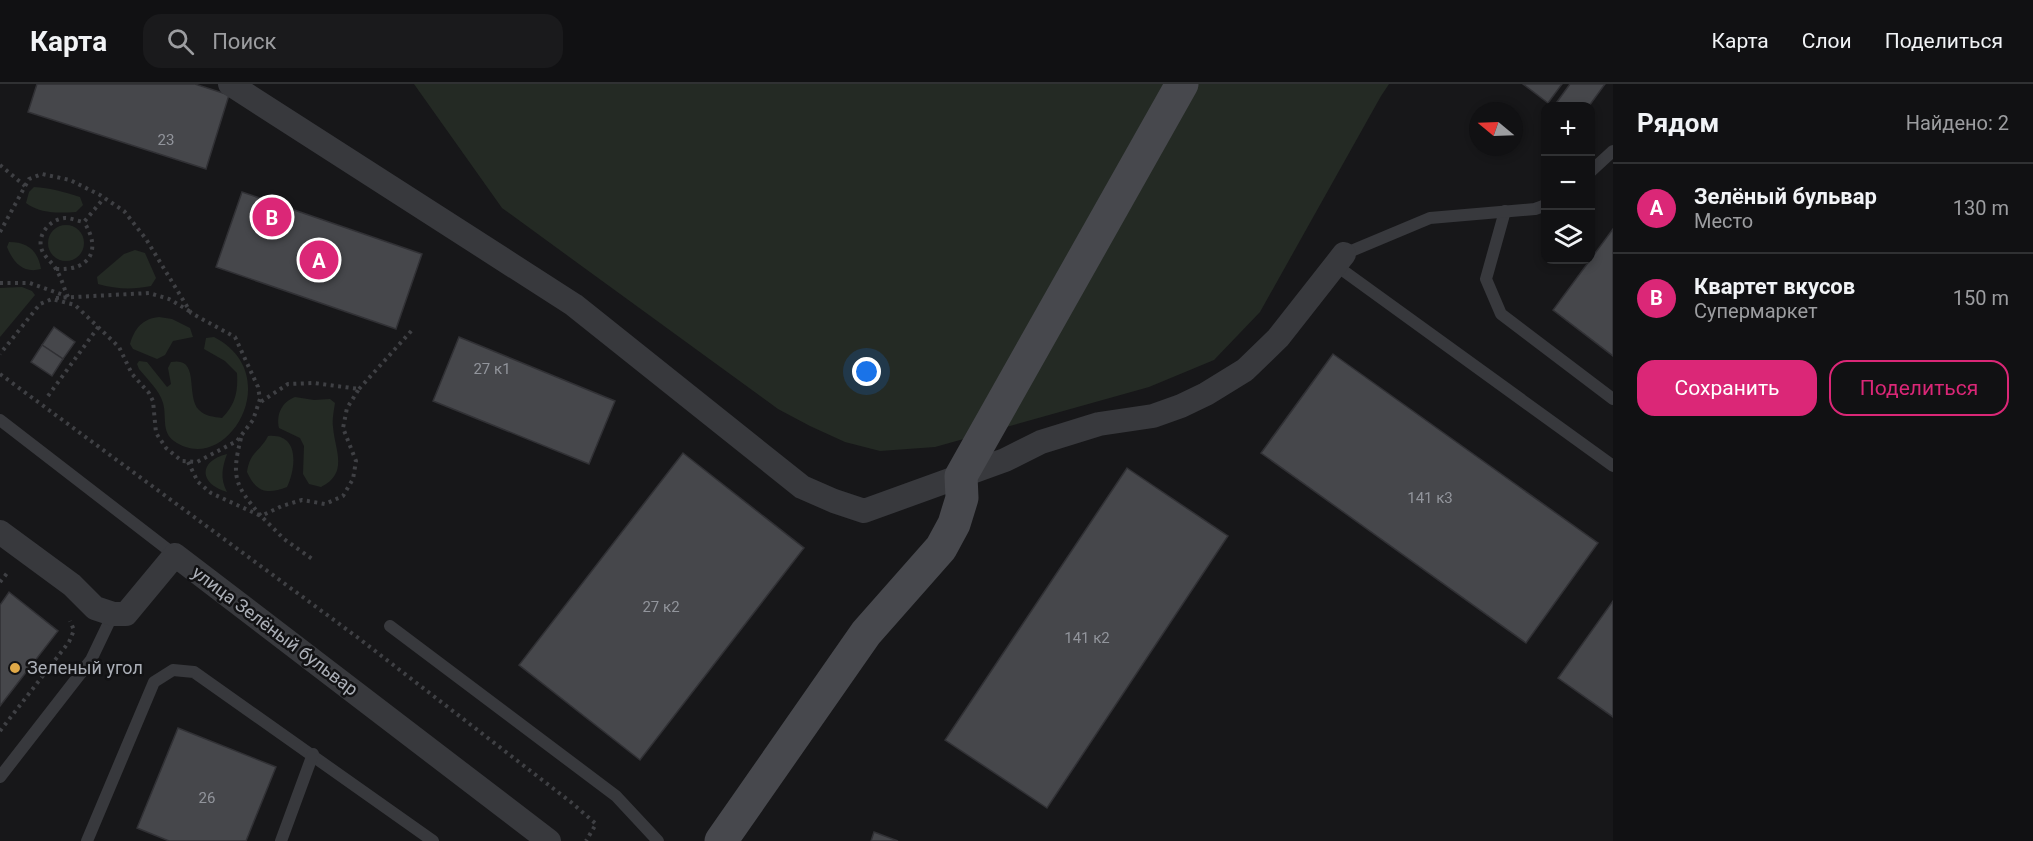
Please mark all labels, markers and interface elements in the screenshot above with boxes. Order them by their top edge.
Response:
search box [143,14,563,68]
text: Карта [30,25,107,58]
icon: search [164,25,197,58]
text: Поиск [212,29,277,54]
text: Карта [1712,29,1769,53]
text: Слои [1802,29,1852,53]
text: Поделиться [1885,29,2003,53]
north arrow [1469,102,1523,156]
map controls [1541,102,1595,264]
button: + [1541,102,1595,156]
text: Рядом [1637,108,1719,138]
text: Найдено: 2 [1906,111,2009,135]
house number: 23 [158,131,174,149]
button: − [1541,156,1595,210]
text: Зелёный бульвар [1694,184,1877,209]
pin: B [252,194,292,240]
text: A [1650,196,1663,220]
text: 130 m [1953,196,2009,220]
text: Место [1694,209,1753,233]
button: layers [1541,210,1595,264]
pin: A [300,238,338,282]
text: Квартет вкусов [1694,274,1855,299]
text: B [1650,286,1663,310]
text: 150 m [1953,286,2009,310]
text: Супермаркет [1694,299,1818,323]
your location [852,357,881,386]
house number: 27 к1 [473,360,511,378]
button: Сохранить [1637,360,1817,416]
button: Поделиться [1829,360,2009,416]
house number: 141 к3 [1407,489,1453,507]
street label: улица Зелёный бульвар [188,562,362,700]
house number: 27 к2 [642,598,680,616]
house number: 141 к2 [1064,629,1110,647]
place label: Зеленый угол [27,657,143,678]
marker: Зеленый угол [8,661,22,675]
house number: 26 [199,789,215,807]

